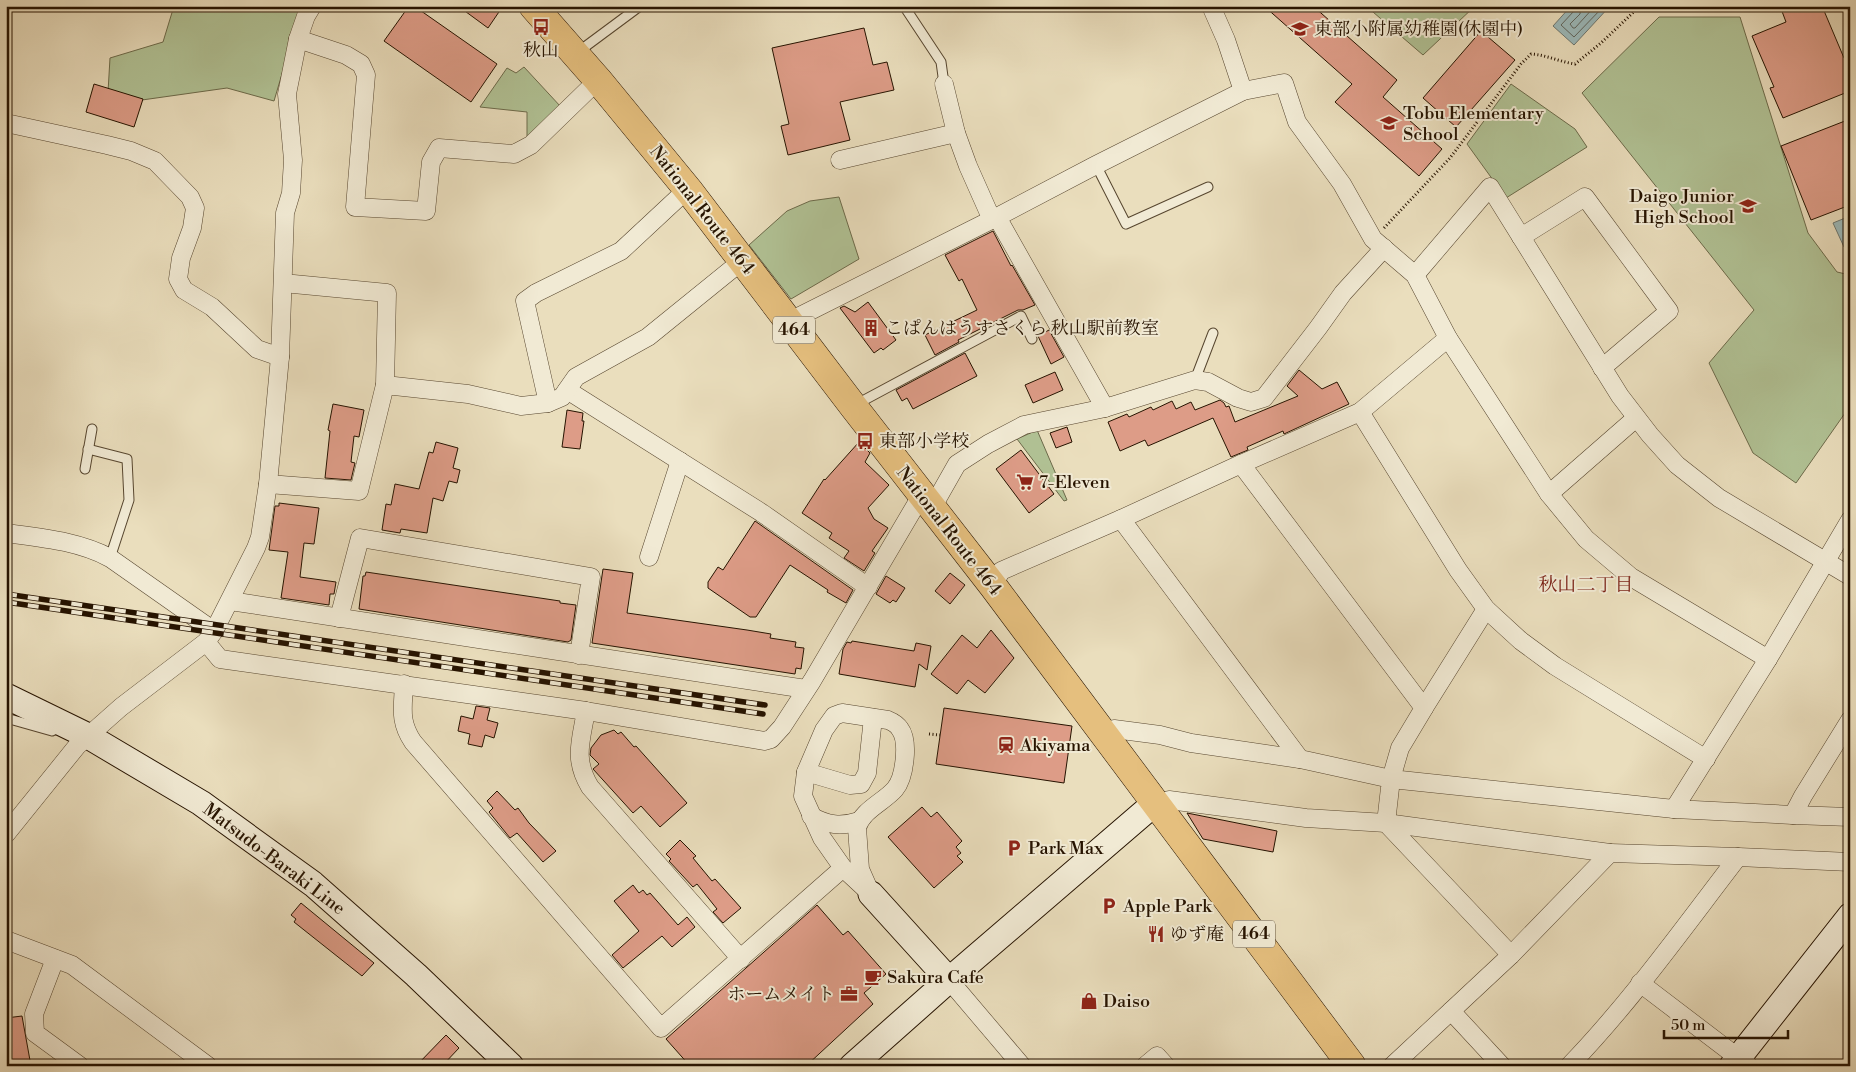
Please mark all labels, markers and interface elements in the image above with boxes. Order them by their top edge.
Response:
bus stop icon: 秋山 [531,17,551,37]
place label: 東部小附属幼稚園(休園中) [1314,18,1523,41]
school or university icon: 東部小附属幼稚園(休園中) [1290,19,1310,39]
place label: 秋山 [523,39,559,62]
place label: Tobu Elementary School [1403,102,1544,146]
school or university icon: Tobu Elementary School [1379,113,1399,133]
street label: National Route 464 [644,141,760,280]
place label: Daigo Junior High School [1629,185,1735,229]
school or university icon: Daigo Junior High School [1738,196,1758,216]
road number: 464 [773,316,815,344]
place label: こぱんはうすさくら 秋山駅前教室 [885,317,1159,340]
building icon: こぱんはうすさくら 秋山駅前教室 [861,318,881,338]
place label: 東部小学校 [879,430,969,453]
bus stop icon: 東部小学校 [855,431,875,451]
street label: National Route 464 [891,462,1007,601]
place label: 7-Eleven [1039,471,1110,494]
supermarket icon: 7-Eleven [1015,472,1035,492]
district label: 秋山二丁目 [1538,573,1634,597]
place label: Akiyama [1019,734,1091,757]
station icon: Akiyama [996,735,1016,755]
street label: Matsudo-Baraki Line [198,798,350,920]
place label: Park Max [1028,837,1104,860]
parking icon: Park Max [1004,838,1024,858]
place label: Apple Park [1122,895,1213,918]
parking icon: Apple Park [1099,896,1119,916]
road number: 464 [1233,921,1275,948]
place label: ゆず庵 [1170,923,1224,946]
restaurant icon: ゆず庵 [1146,924,1166,944]
place label: Sakura Cafe [887,966,984,989]
cafe icon: Sakura Cafe [863,967,883,987]
place label: ホームメイト [727,983,835,1006]
office icon: ホームメイト [839,984,859,1004]
place label: Daiso [1103,990,1150,1013]
shop icon: Daiso [1079,991,1099,1011]
scale bar [1664,1007,1787,1039]
text: 50 m [1671,1016,1705,1035]

